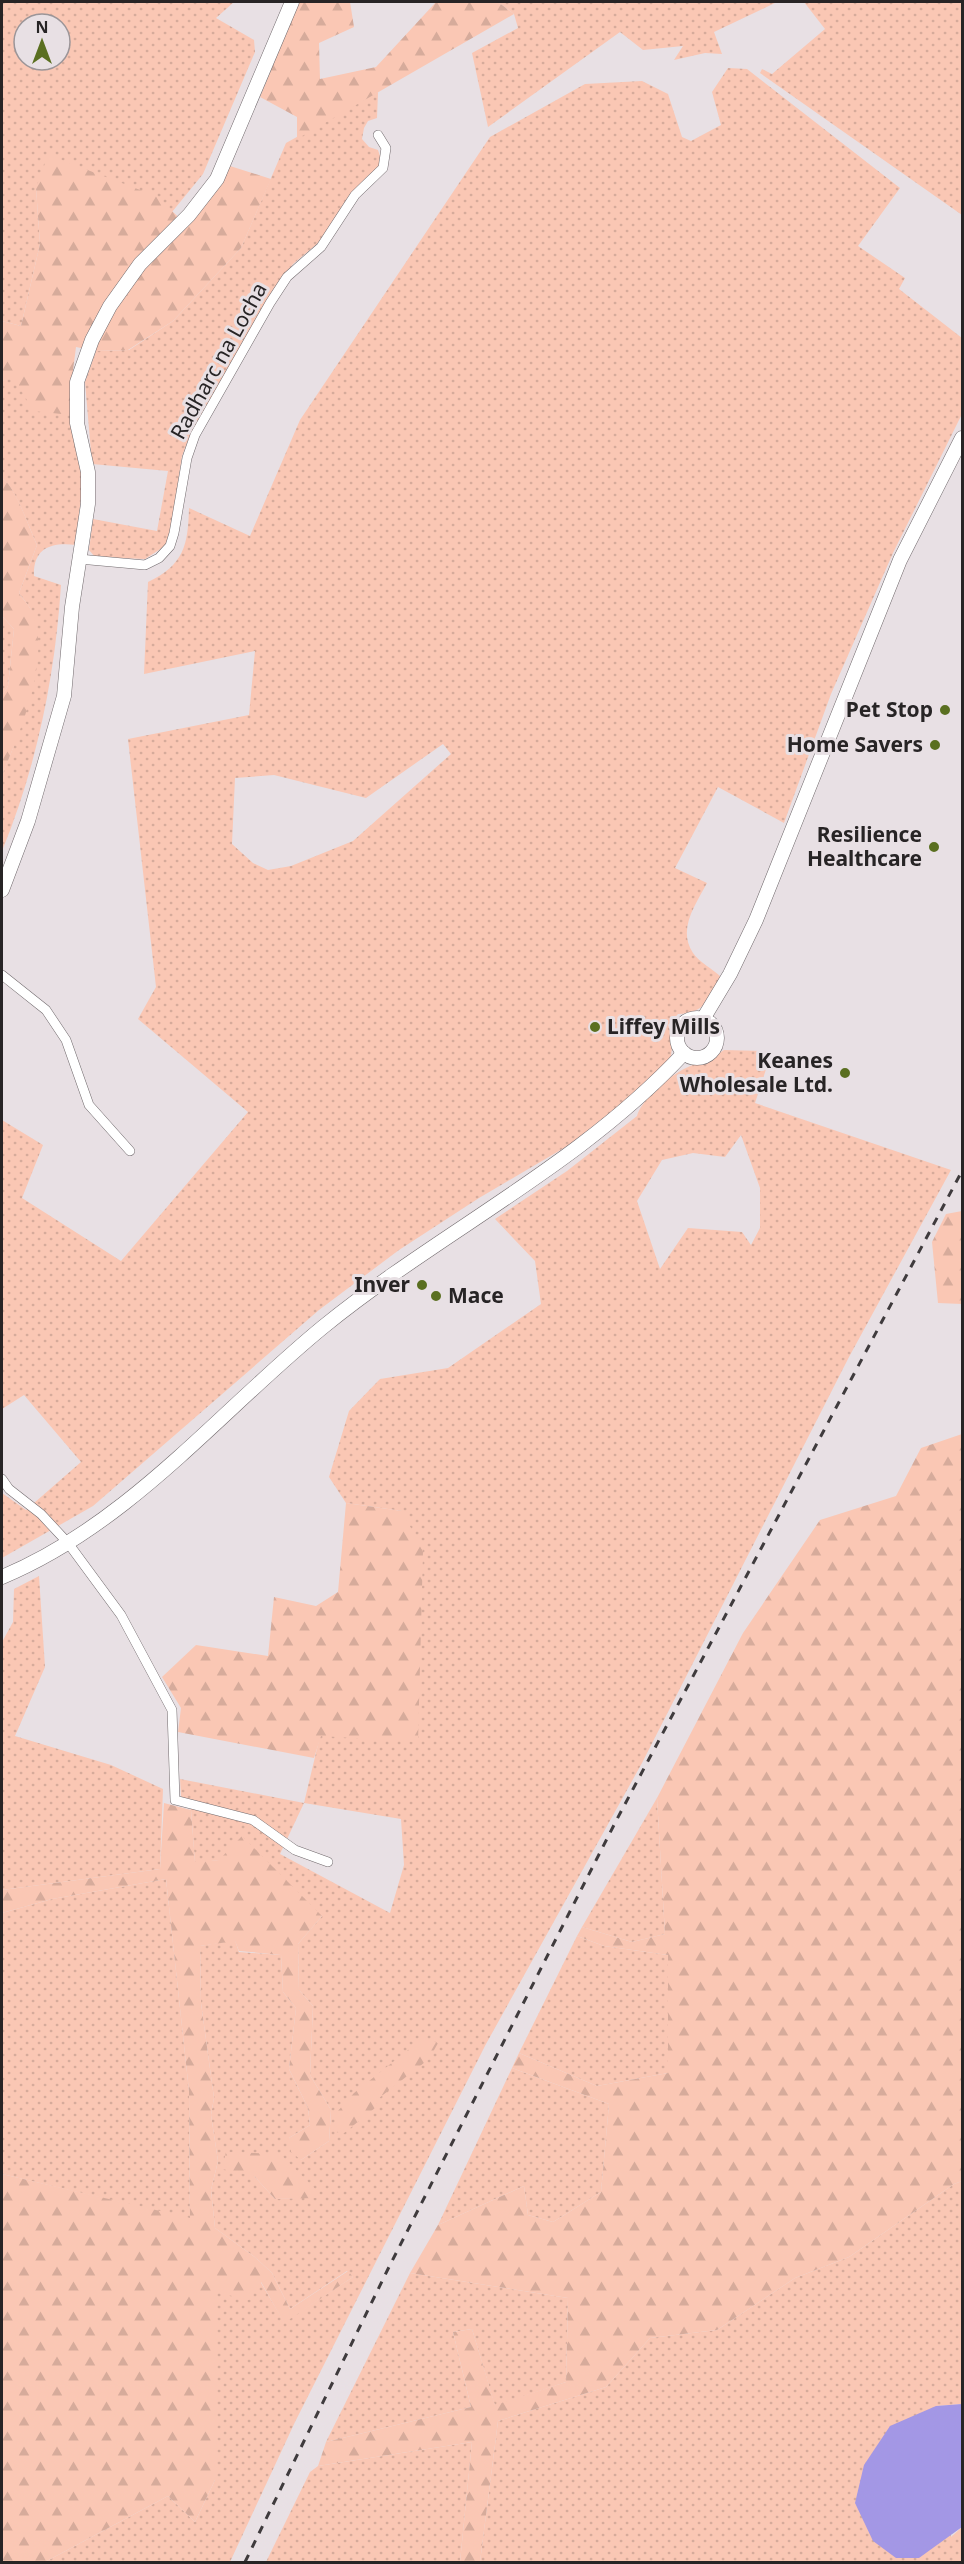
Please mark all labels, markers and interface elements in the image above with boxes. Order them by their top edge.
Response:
north arrow [12,12,72,72]
text: N [35,16,49,38]
street label: Radharc na Locha [163,277,273,444]
place label: Pet Stop [846,695,933,723]
marker: Pet Stop [938,703,952,717]
place label: Home Savers [787,730,923,758]
marker: Home Savers [928,738,942,752]
place label: Resilience Healthcare [807,820,922,872]
marker: Resilience Healthcare [927,840,941,854]
place label: Liffey Mills [607,1012,720,1040]
marker: Liffey Mills [588,1020,602,1034]
place label: Keanes Wholesale Ltd. [680,1046,833,1098]
marker: Keanes Wholesale Ltd. [838,1066,852,1080]
place label: Inver [354,1270,411,1298]
marker: Inver [415,1278,429,1292]
place label: Mace [448,1281,504,1309]
marker: Mace [429,1289,443,1303]

